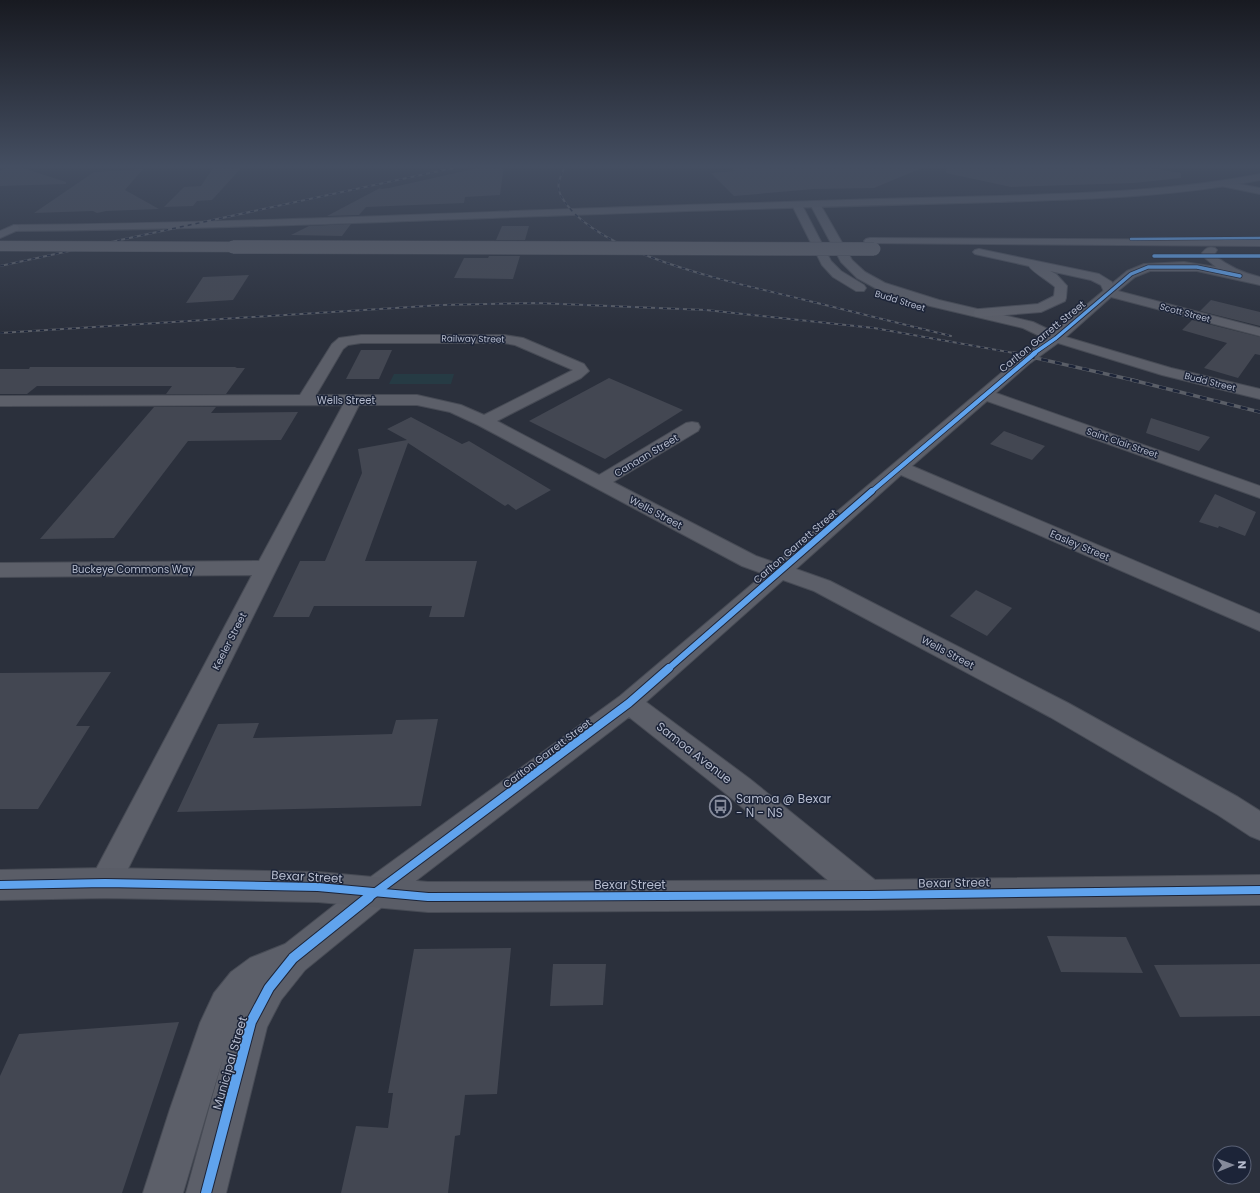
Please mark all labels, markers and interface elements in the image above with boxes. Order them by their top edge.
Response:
street label: Budd Street [873,288,927,314]
street label: Carlton Garrett Street [996,297,1089,376]
street label: Scott Street [1158,300,1212,326]
street label: Railway Street [441,332,505,346]
street label: Budd Street [1183,370,1237,394]
street label: Wells Street [317,393,375,408]
street label: Saint Clair Street [1085,425,1159,461]
street label: Canaan Street [611,430,682,481]
street label: Wells Street [627,492,685,533]
street label: Carlton Garrett Street [750,505,841,587]
street label: Easley Street [1048,526,1112,565]
street label: Buckeye Commons Way [72,562,194,577]
street label: Keeler Street [209,610,251,673]
street label: Wells Street [919,632,977,673]
street label: Carlton Garrett Street [500,715,595,792]
street label: Samoa Avenue [653,718,736,787]
place label: Samoa @ Bexar - N - NS [736,790,832,821]
bus stop icon: Samoa @ Bexar - N - NS [708,793,734,819]
street label: Bexar Street [271,866,343,887]
street label: Bexar Street [918,873,990,892]
street label: Bexar Street [594,876,666,893]
street label: Municipal Street [208,1014,251,1112]
north arrow [1212,1145,1252,1185]
text: N [1234,1161,1250,1169]

